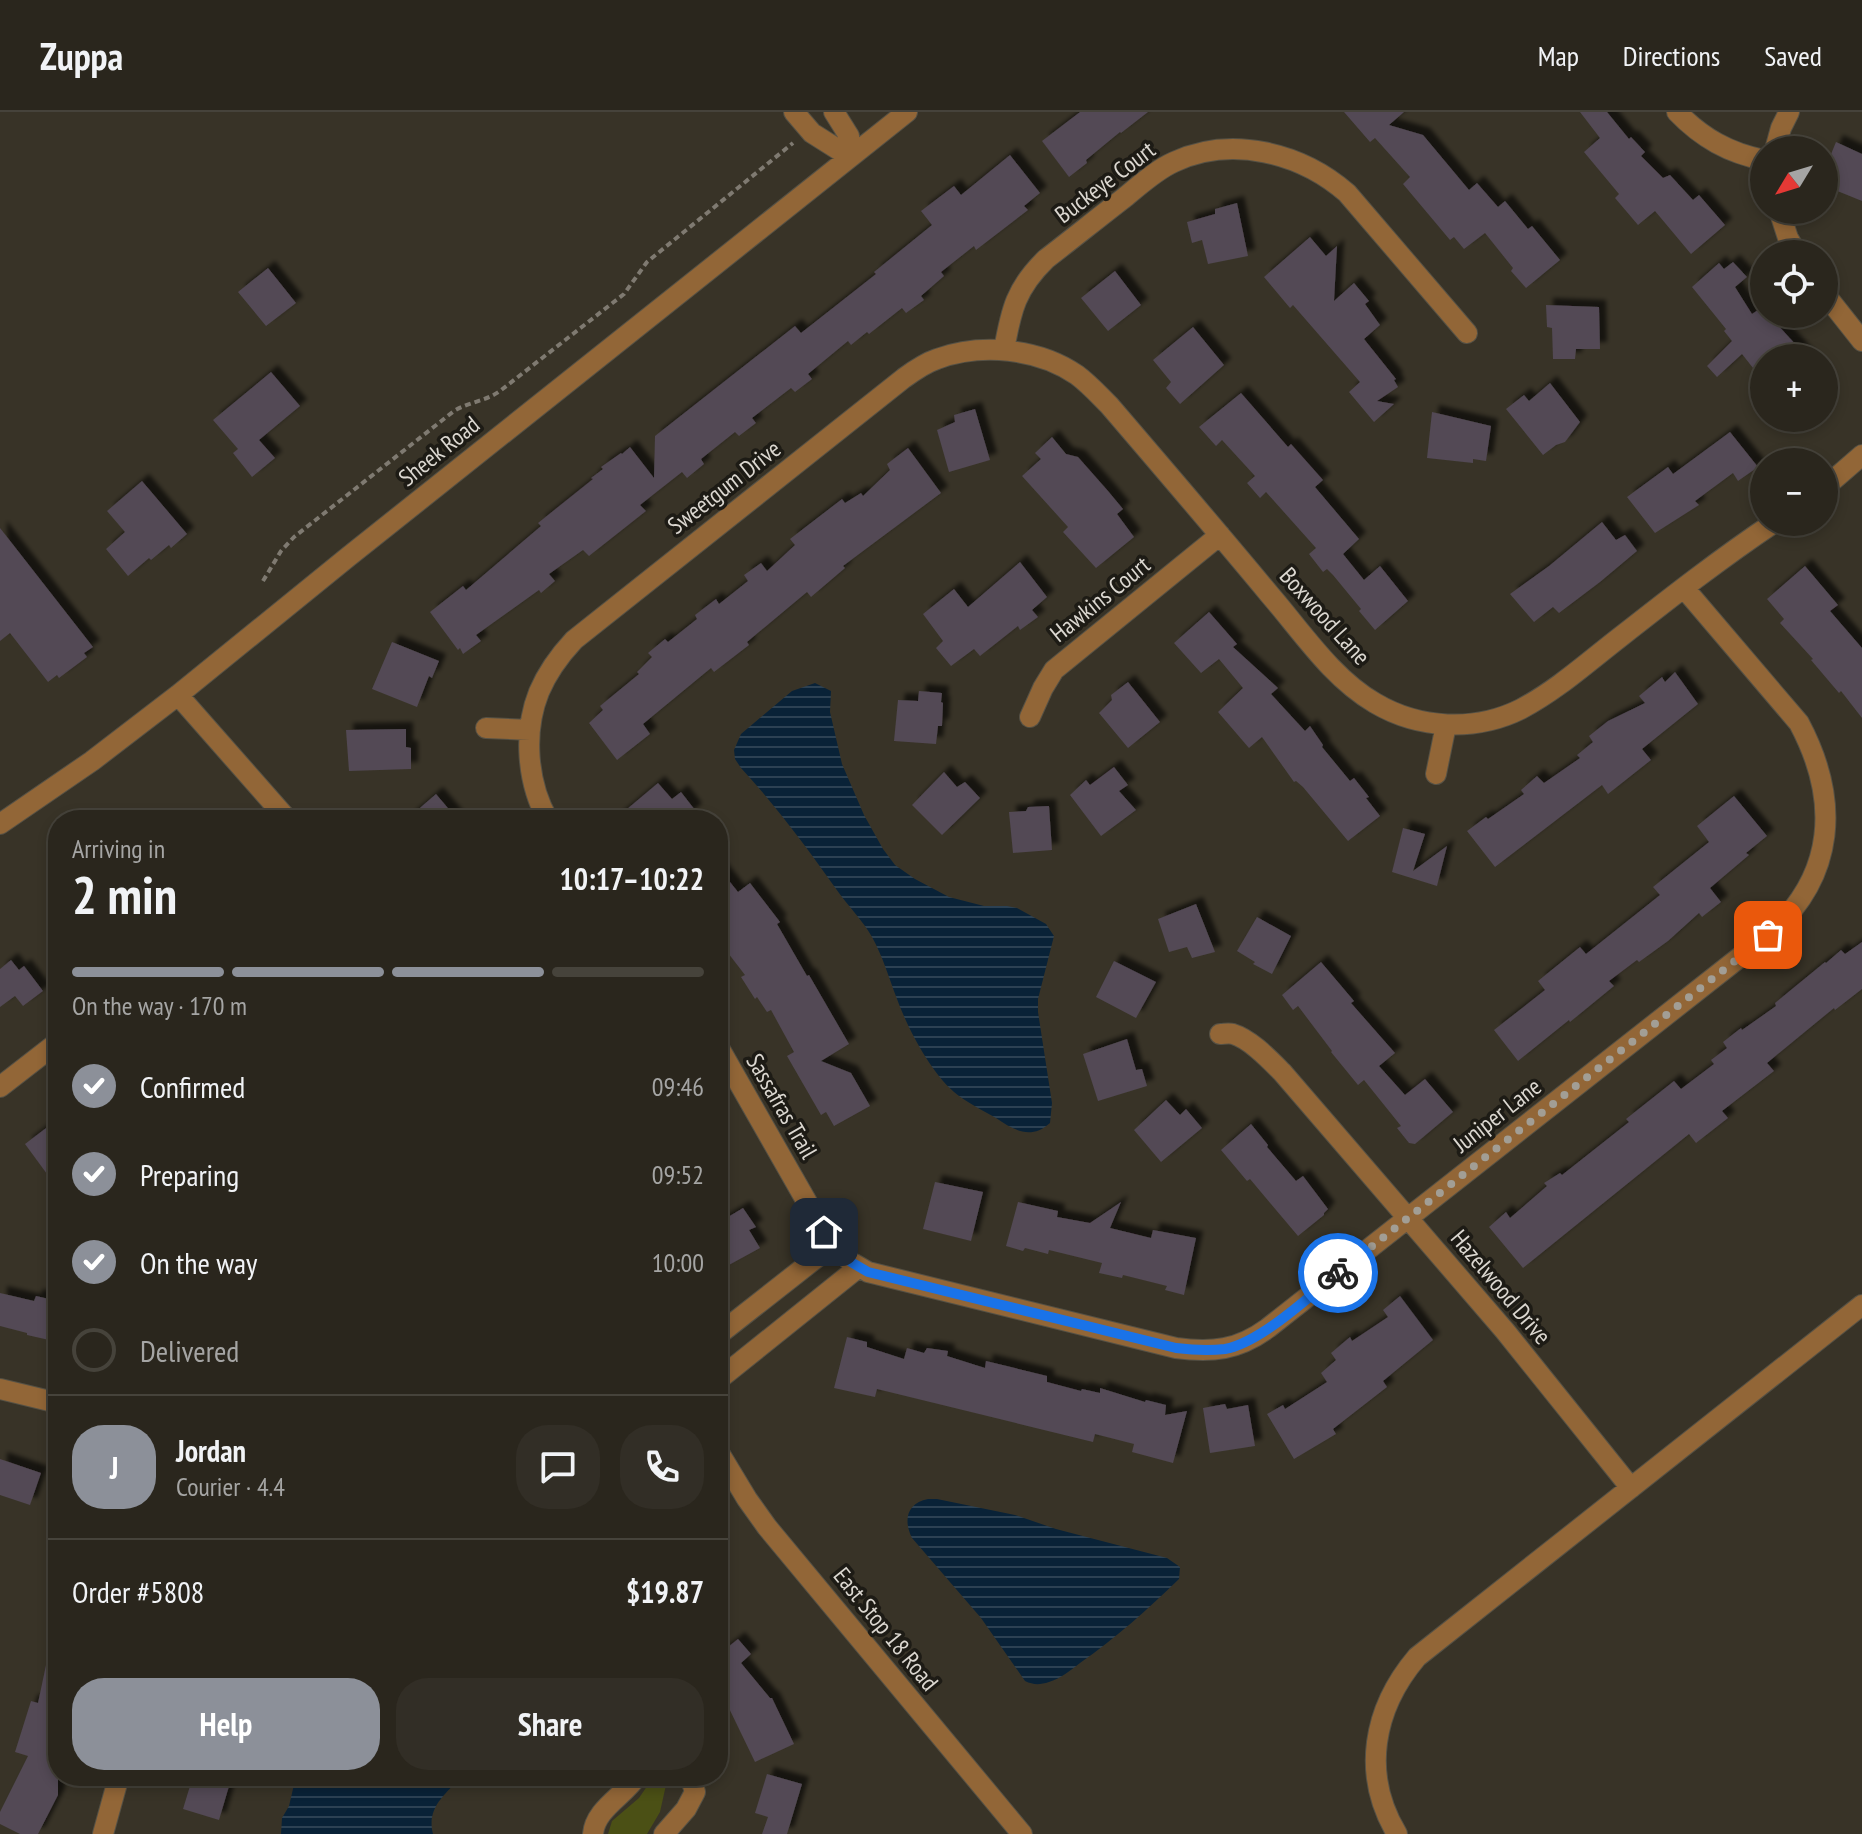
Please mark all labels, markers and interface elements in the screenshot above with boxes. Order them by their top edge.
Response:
text: Zuppa [40,31,123,80]
text: Map [1538,37,1579,74]
text: Directions [1623,37,1720,74]
text: Saved [1764,37,1822,74]
street label: Buckeye Court [1049,134,1162,230]
north arrow [1750,136,1838,224]
map controls [1750,136,1838,536]
button: locate [1750,240,1838,328]
button: + [1750,344,1838,432]
street label: Sheek Road [392,409,486,493]
street label: Sweetgum Drive [661,433,787,541]
button: − [1750,448,1838,536]
street label: Hawkins Court [1044,549,1157,649]
street label: Boxwood Lane [1273,561,1377,671]
text: Arriving in [72,832,165,865]
text: 10:17–10:22 [560,859,704,898]
text: 2 min [72,861,177,928]
pin [1734,901,1802,969]
icon: bag [1746,913,1790,957]
text: On the way · 170 m [72,989,247,1022]
street label: Sassafras Trail [740,1048,825,1164]
icon: check [72,1064,116,1108]
text: Confirmed [140,1067,245,1106]
text: 09:46 [652,1070,704,1103]
street label: Juniper Lane [1446,1071,1547,1160]
icon: check [72,1152,116,1196]
text: Preparing [140,1155,239,1194]
text: 09:52 [652,1158,704,1191]
pin [790,1198,858,1266]
icon: home [802,1210,846,1254]
street label: Hazelwood Drive [1444,1223,1558,1351]
courier [1298,1233,1378,1313]
icon: check [72,1240,116,1284]
text: On the way [140,1243,257,1282]
text: 10:00 [652,1246,704,1279]
icon: bike [1316,1251,1360,1295]
text: Delivered [140,1331,239,1370]
button: chat [516,1425,600,1509]
button: phone [620,1425,704,1509]
text: Jordan [176,1431,246,1470]
text: J [110,1448,118,1487]
text: Courier · 4.4 [176,1470,285,1503]
street label: East Stop 18 Road [827,1561,945,1697]
text: Order #5808 [72,1572,204,1611]
text: $19.87 [626,1572,704,1611]
button: Help [72,1678,380,1770]
button: Share [396,1678,704,1770]

